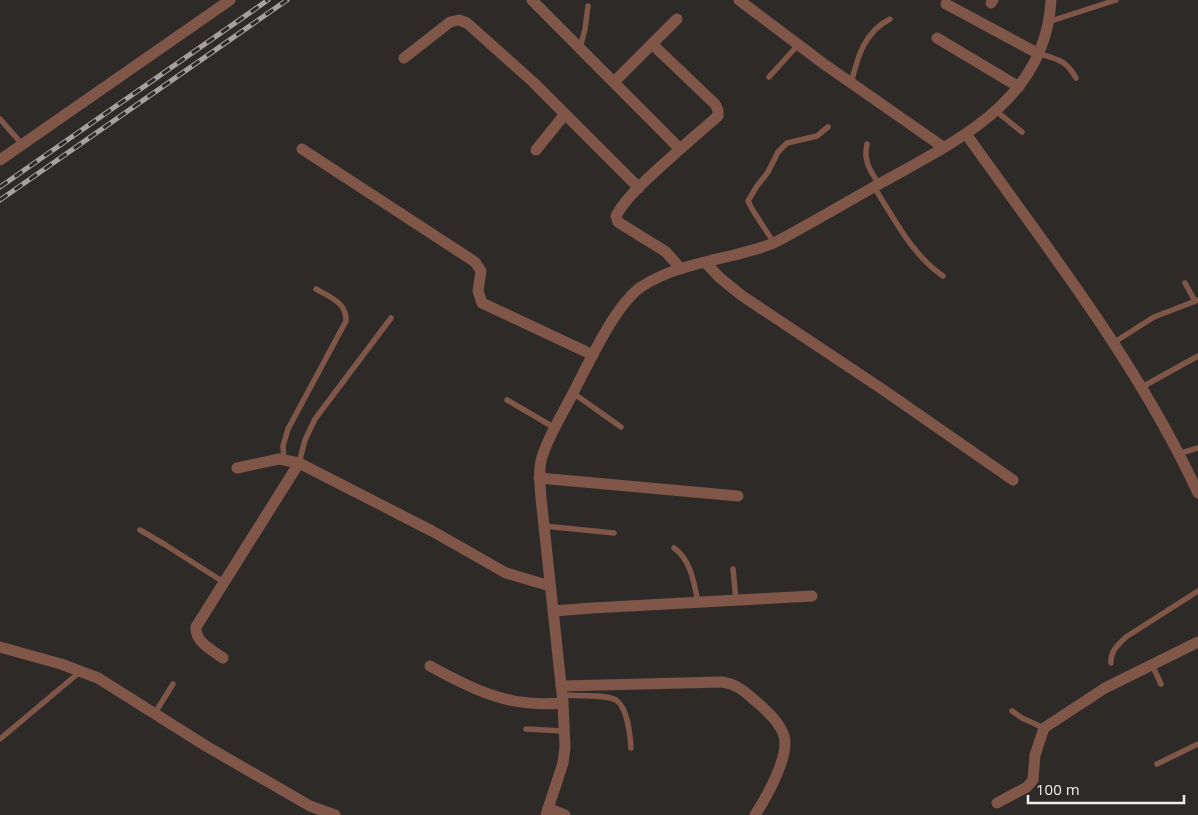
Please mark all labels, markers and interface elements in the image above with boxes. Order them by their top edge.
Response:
scale bar [1028,772,1184,804]
text: 100 m [1036,779,1080,799]

